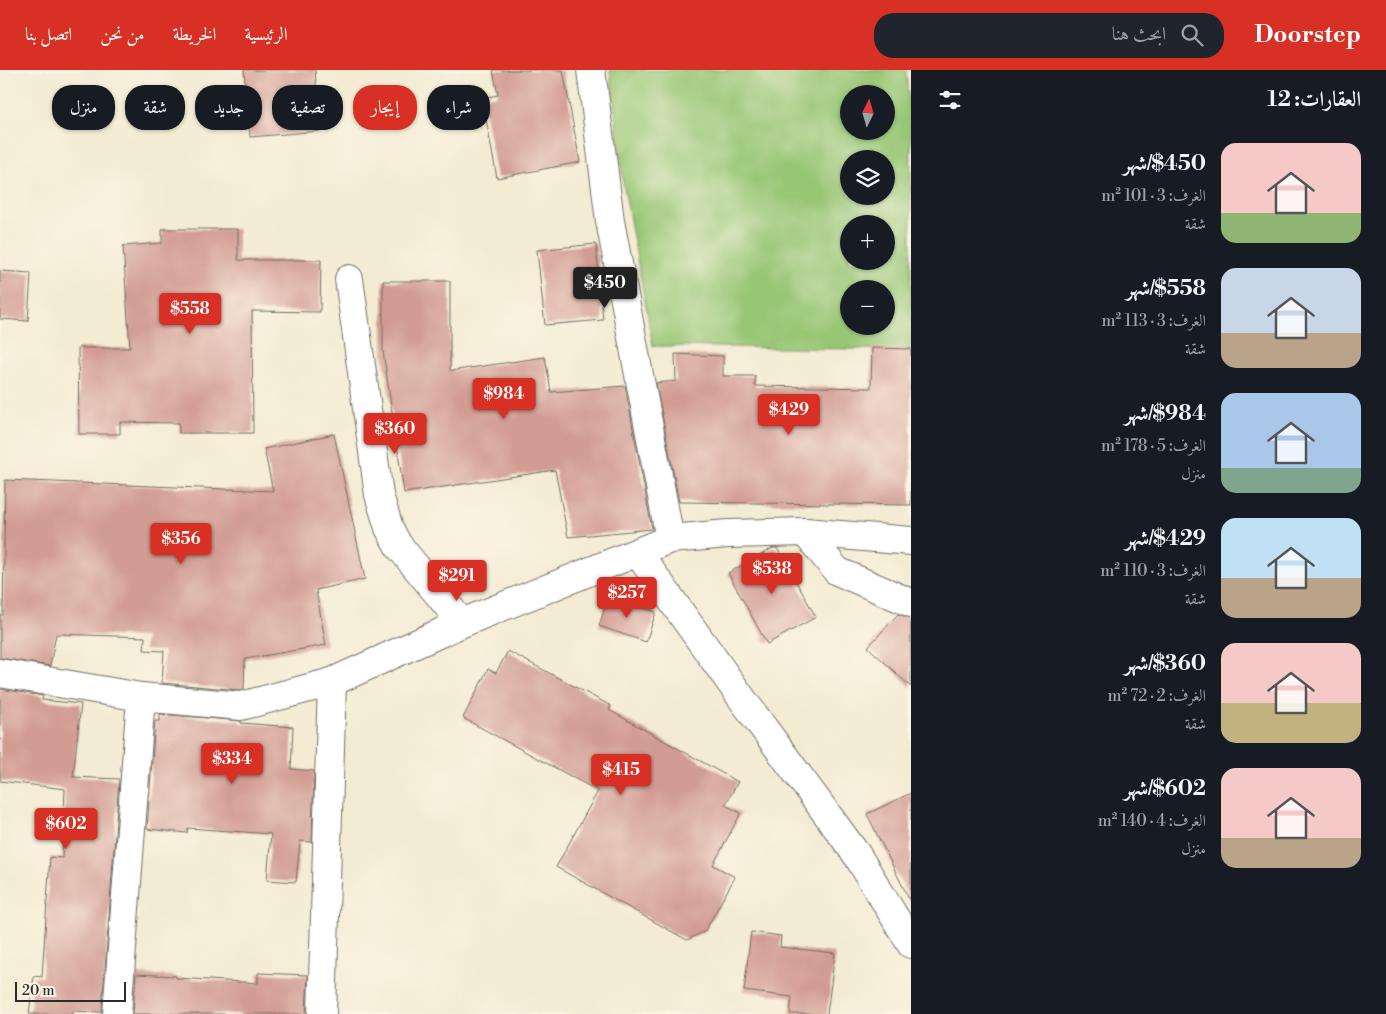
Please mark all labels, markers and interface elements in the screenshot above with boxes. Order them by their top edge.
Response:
search box [874,13,1224,58]
text: Doorstep [1254,20,1361,50]
icon: search [1178,21,1206,49]
text: ابحث هنا [1112,22,1166,46]
text: اتصل بنا [25,23,72,46]
text: من نحن [100,23,145,46]
text: الخريطة [173,23,216,46]
text: الرئيسية [244,23,288,46]
chip: منزل [52,85,115,130]
chip: شقة [125,85,185,130]
chip: جديد [195,85,262,130]
chip: تصفية [272,85,343,130]
chip: إيجار [353,85,417,130]
chip: شراء [427,85,490,130]
north arrow [840,85,895,140]
map controls [840,85,895,335]
icon: filters [936,86,964,114]
text: العقارات: 12 [1267,87,1361,113]
button: layers [840,150,895,205]
text: $450/شهر [1123,151,1206,177]
icon: home [1261,163,1321,223]
text: الغرف: 3 · 101 m² [1101,186,1206,206]
text: شقة [1185,214,1206,234]
button: + [840,215,895,270]
pin: $450 [575,266,635,309]
text: $450 [584,273,626,293]
text: $558/شهر [1126,276,1206,302]
button: − [840,280,895,335]
icon: home [1261,288,1321,348]
pin: $558 [160,292,220,335]
text: $558 [170,299,210,319]
text: الغرف: 3 · 113 m² [1102,311,1206,331]
text: شقة [1185,339,1206,359]
pin: $984 [474,378,534,420]
text: $984 [484,384,524,404]
pin: $429 [759,394,819,436]
text: $429 [769,400,809,420]
text: $984/شهر [1124,401,1206,427]
pin: $360 [365,412,425,455]
icon: home [1261,413,1321,473]
text: $360 [375,419,415,439]
text: الغرف: 5 · 178 m² [1101,436,1206,456]
text: منزل [1181,464,1206,484]
pin: $356 [151,522,211,565]
text: $429/شهر [1125,526,1206,552]
text: $356 [161,529,201,549]
icon: home [1261,538,1321,598]
pin: $538 [742,552,802,595]
text: $538 [752,559,792,579]
pin: $291 [427,560,487,602]
text: الغرف: 3 · 110 m² [1100,561,1206,581]
text: $291 [439,566,475,586]
pin: $257 [597,576,657,619]
text: $257 [608,583,646,603]
text: شقة [1185,589,1206,609]
text: $360/شهر [1124,651,1206,677]
icon: home [1261,663,1321,723]
text: الغرف: 2 · 72 m² [1107,686,1206,706]
text: شقة [1185,714,1206,734]
pin: $334 [202,742,262,785]
text: $334 [212,749,252,769]
pin: $415 [591,754,651,796]
text: $415 [602,760,640,780]
text: $602/شهر [1124,776,1206,802]
icon: home [1261,788,1321,848]
pin: $602 [36,808,96,850]
text: الغرف: 4 · 140 m² [1098,811,1206,831]
text: $602 [45,814,87,834]
text: منزل [1181,839,1206,859]
scale bar [15,979,126,1002]
text: 20 m [22,982,54,1000]

